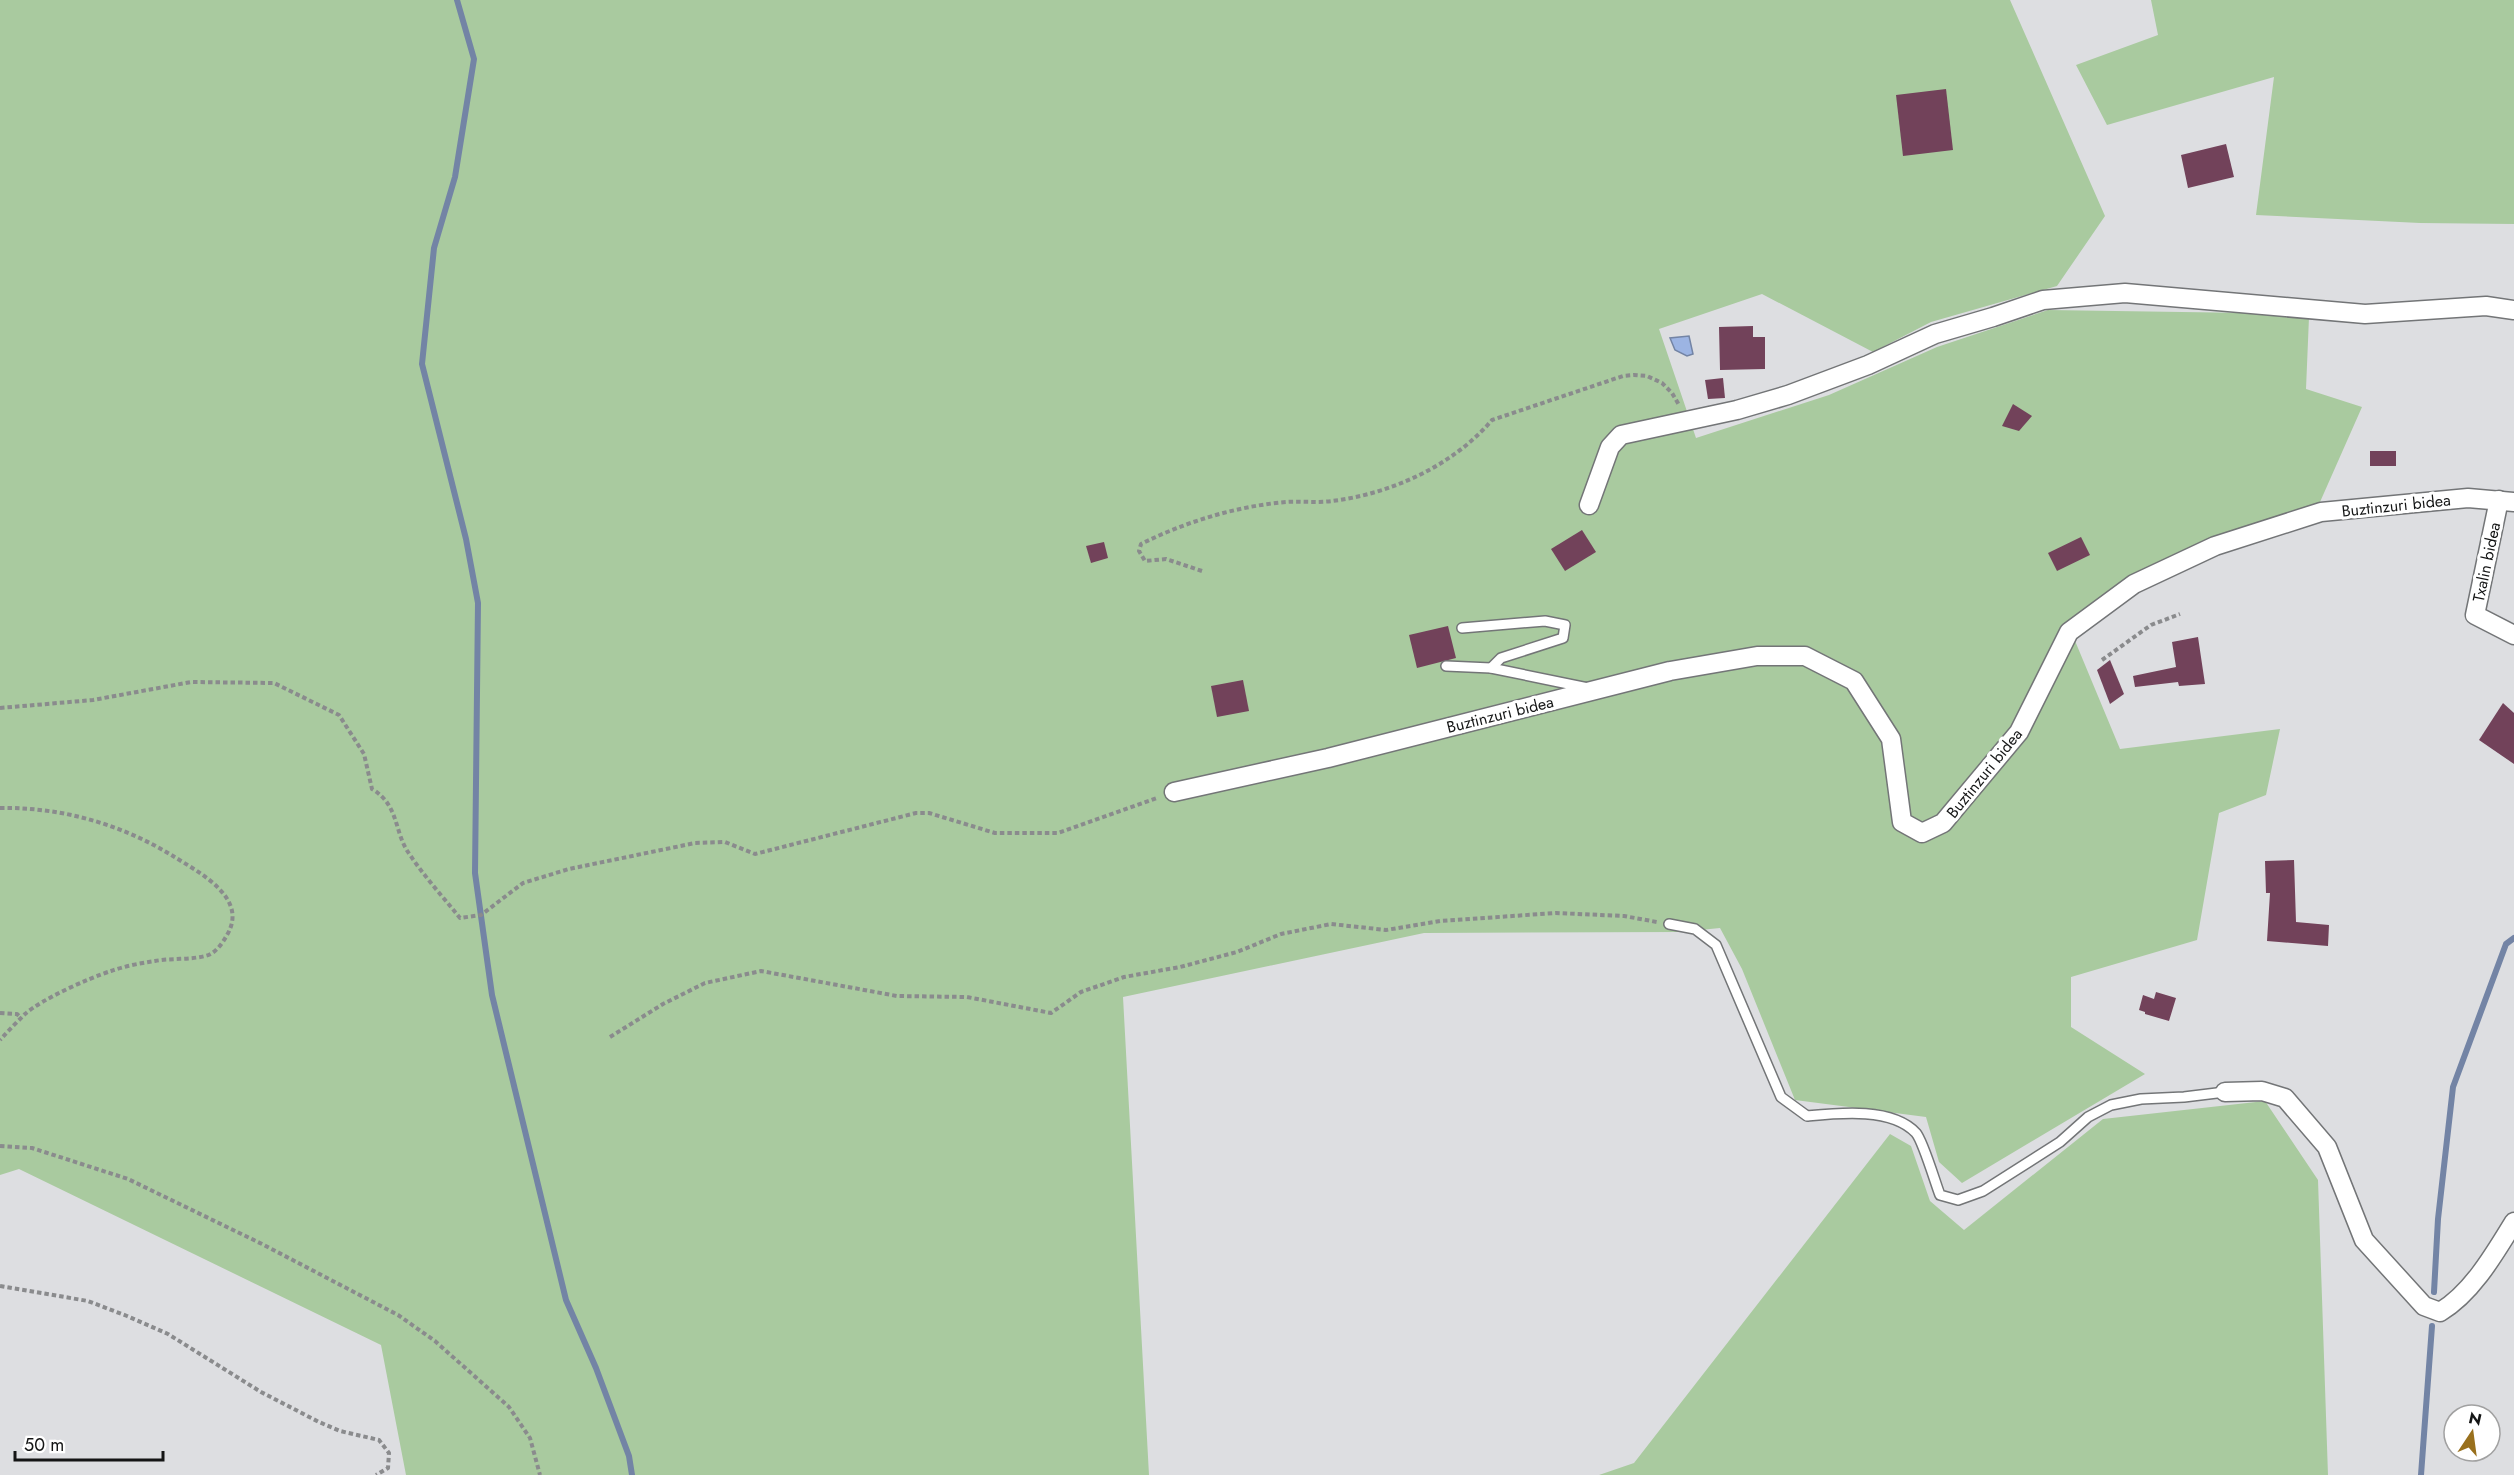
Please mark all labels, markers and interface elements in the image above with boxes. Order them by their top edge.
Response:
street label: Buztinzuri bidea [2340,488,2452,523]
street label: Txalin bidea [2467,520,2506,604]
street label: Buztinzuri bidea [1444,690,1556,739]
street label: Buztinzuri bidea [1941,724,2028,823]
north arrow [2442,1403,2502,1463]
text: N [2466,1406,2484,1432]
scale bar [15,1424,164,1462]
text: 50 m [24,1432,64,1458]

